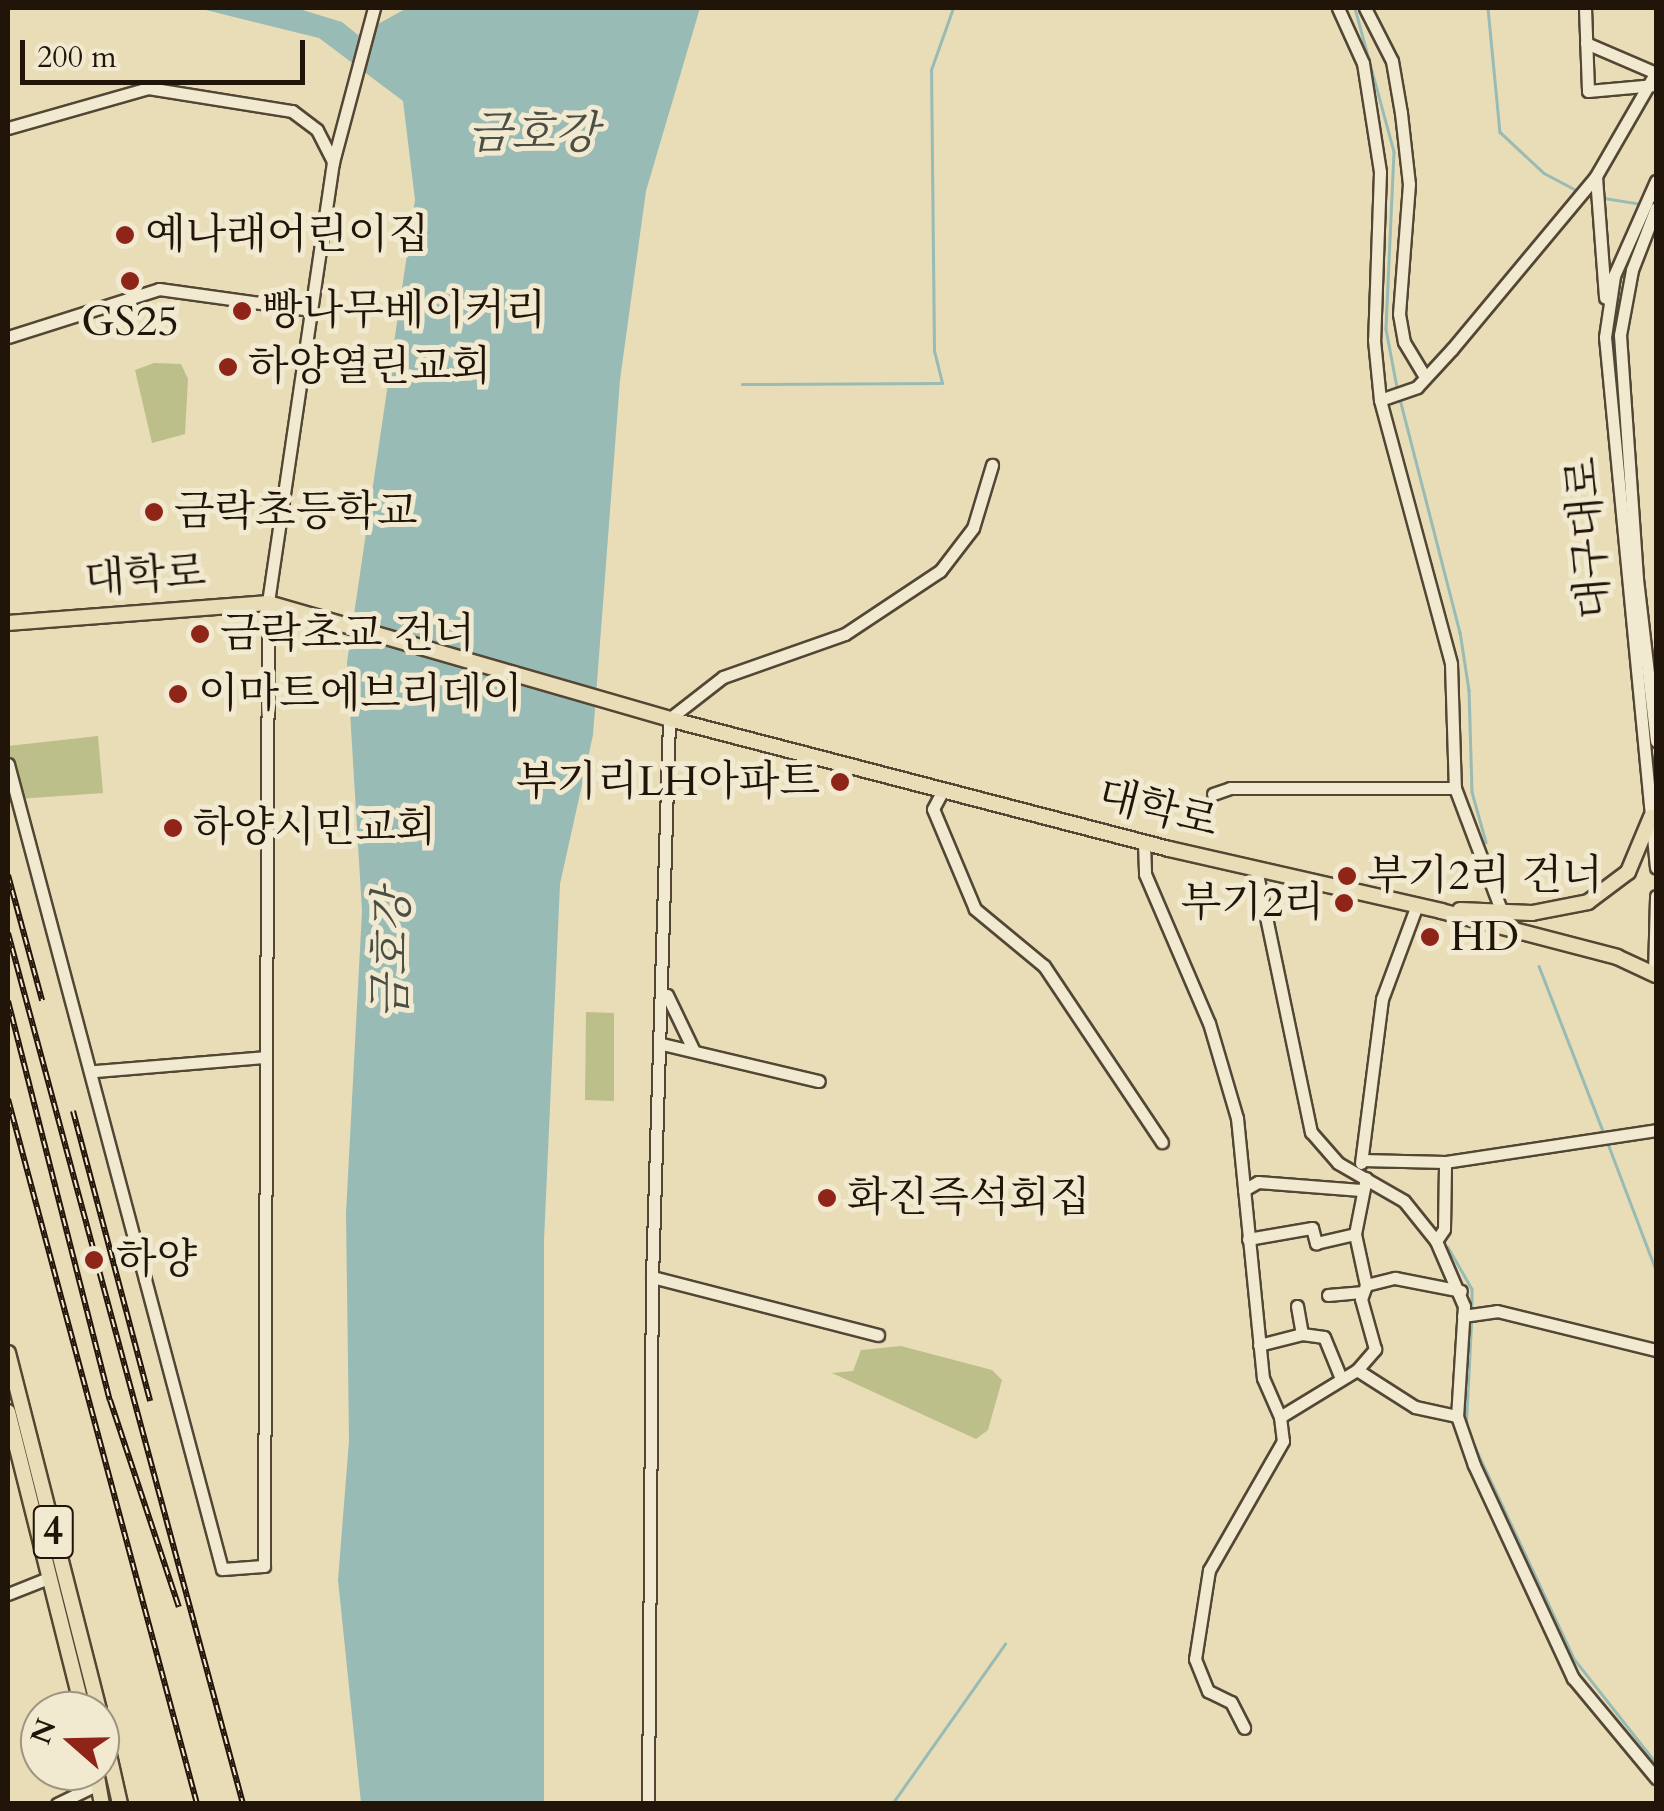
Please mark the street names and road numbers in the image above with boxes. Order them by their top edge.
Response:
street label: 대구대로 [1557,455,1621,621]
street label: 대학로 [83,547,207,605]
street label: 대학로 [1093,770,1223,848]
road number: 4 [30,1497,76,1567]

